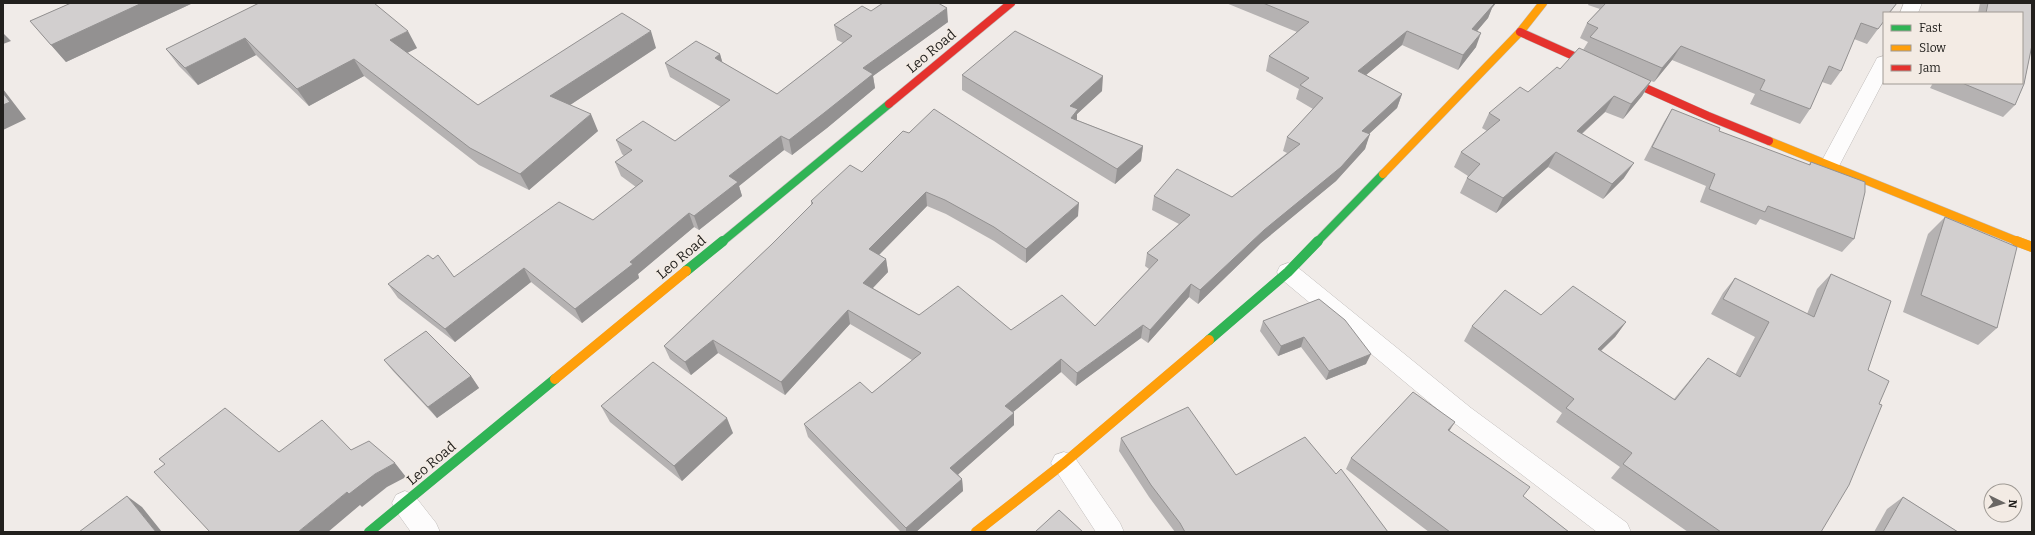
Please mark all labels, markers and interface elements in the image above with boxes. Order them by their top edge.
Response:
legend [1883,12,2023,84]
text: Fast [1919,21,1943,35]
street label: Leo Road [903,26,959,77]
text: Slow [1919,41,1946,55]
text: Jam [1918,61,1941,75]
street label: Leo Road [653,232,709,283]
street label: Leo Road [403,438,459,489]
north arrow [1983,483,2023,523]
text: N [2006,499,2019,509]

